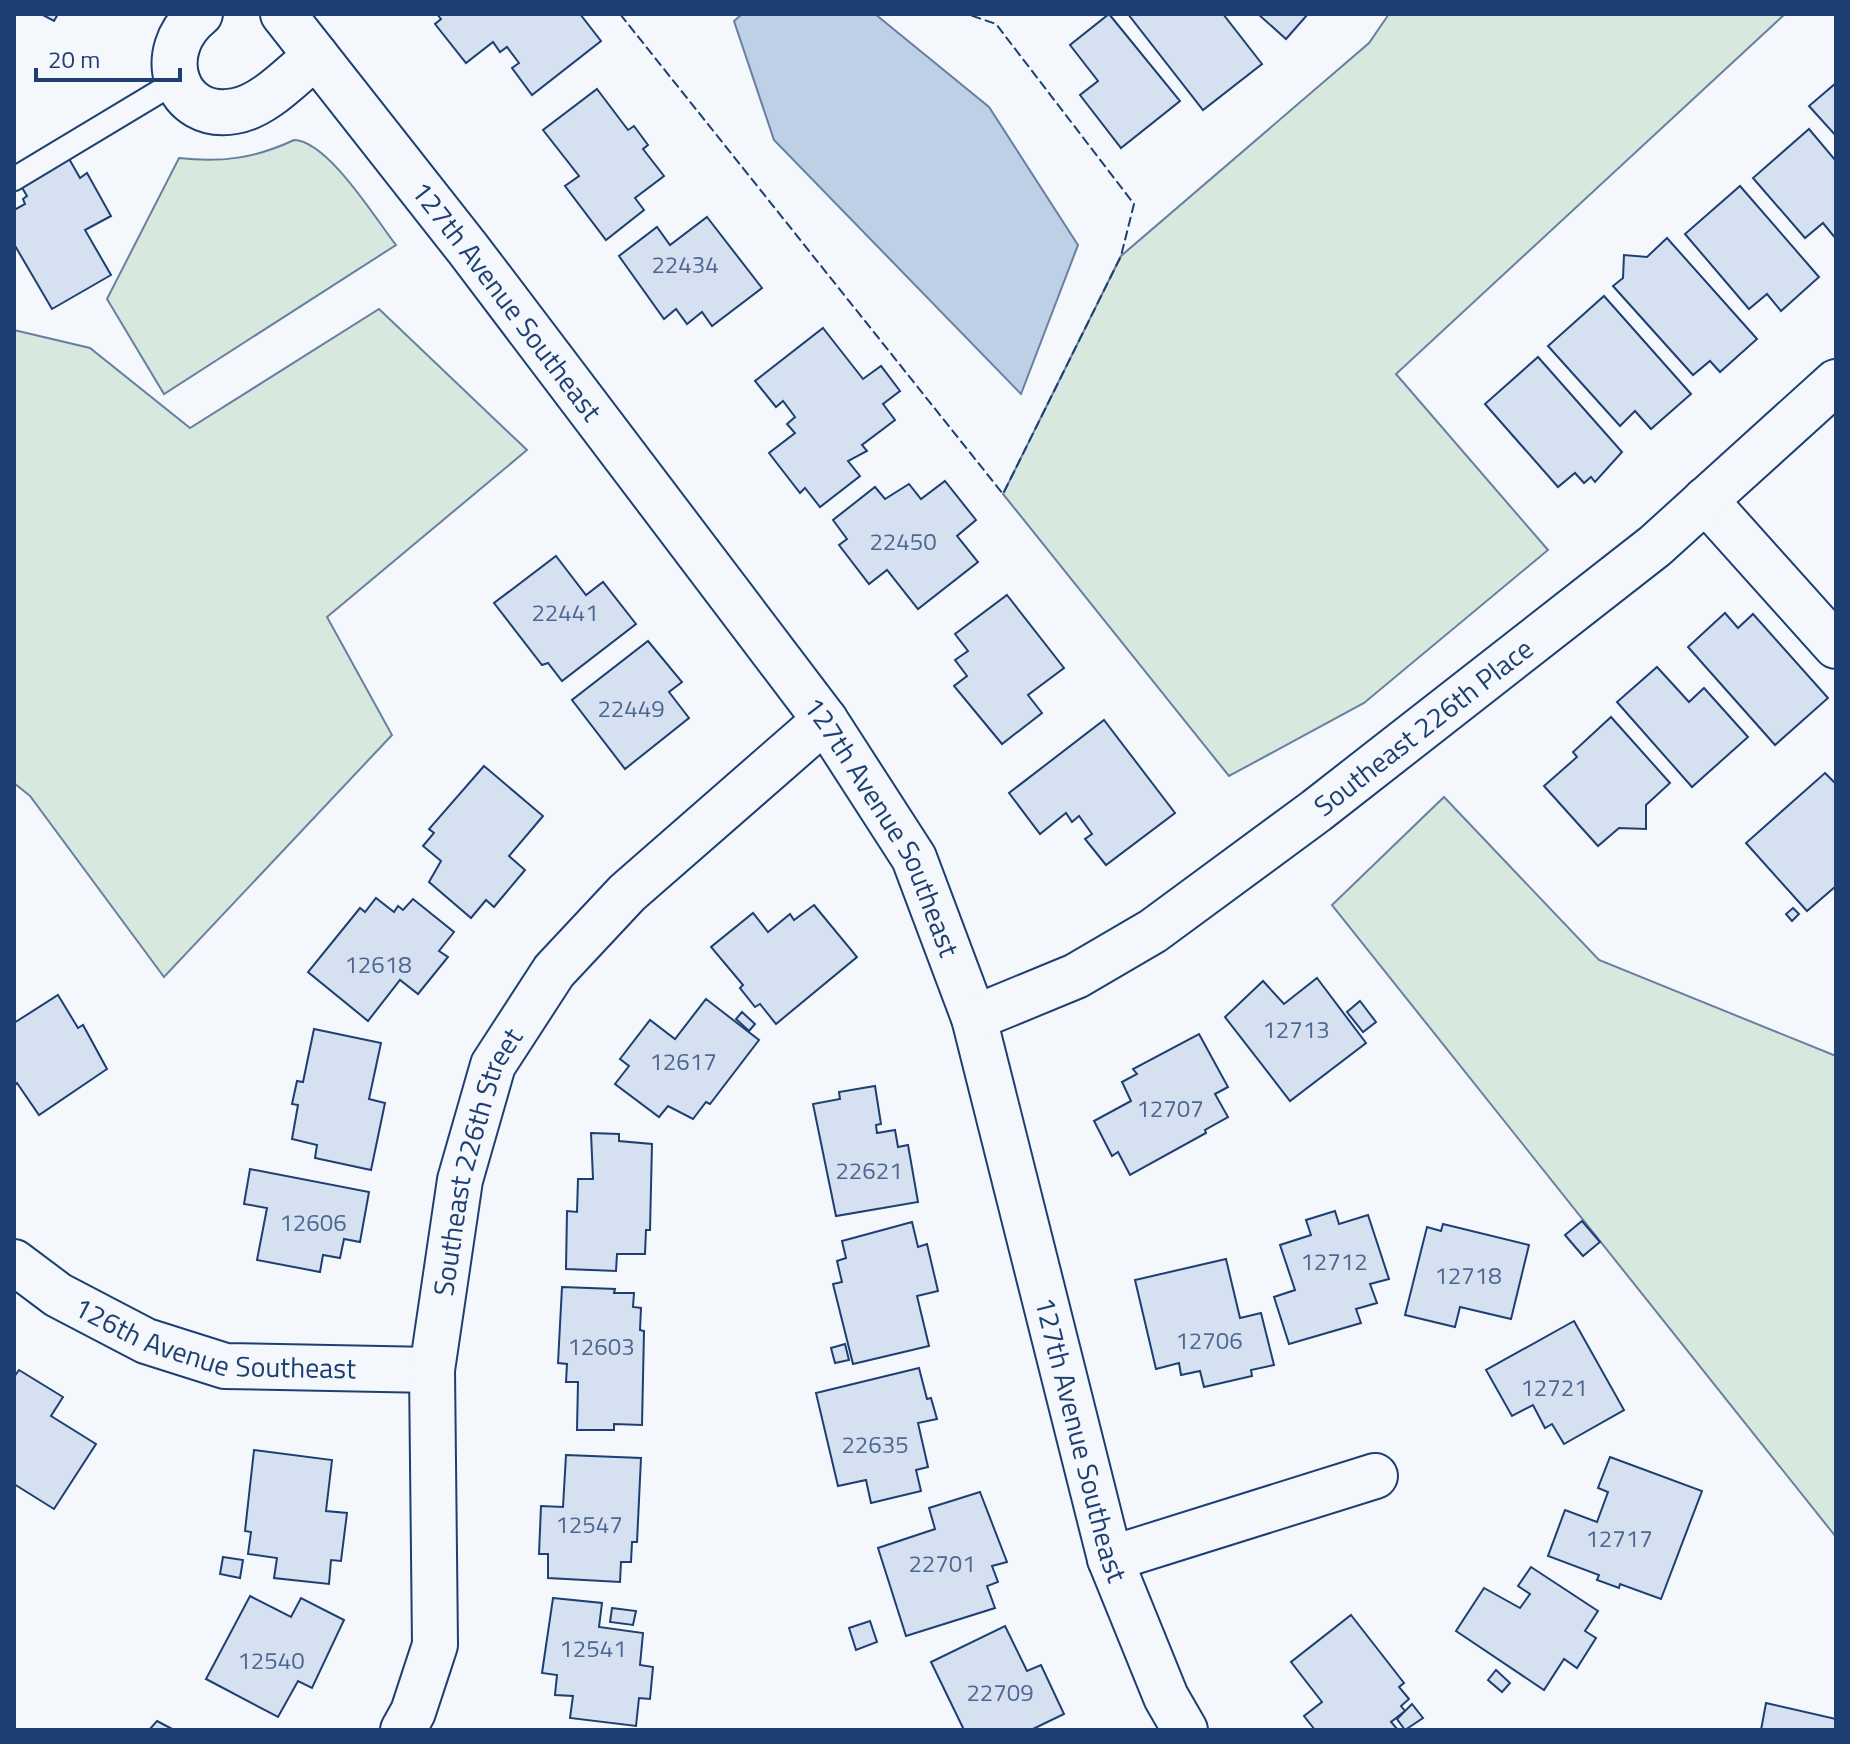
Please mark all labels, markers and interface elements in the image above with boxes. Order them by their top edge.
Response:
scale bar [36,32,180,82]
text: 20 m [48,41,100,77]
street label: 127th Avenue Southeast [401,171,613,430]
house number: 22434 [651,246,719,282]
house number: 22450 [869,523,937,559]
house number: 22441 [531,594,599,630]
street label: Southeast 226th Place [1304,627,1542,826]
street label: 127th Avenue Southeast [794,687,971,963]
house number: 22449 [597,690,665,726]
house number: 12618 [344,946,412,982]
house number: 12713 [1262,1011,1330,1047]
street label: Southeast 226th Street [421,1019,533,1299]
house number: 12617 [649,1043,717,1079]
house number: 12707 [1136,1090,1204,1126]
house number: 22621 [835,1152,903,1188]
house number: 12606 [279,1204,347,1240]
house number: 12712 [1300,1243,1368,1279]
house number: 12718 [1434,1257,1502,1293]
street label: 126th Avenue Southeast [67,1285,357,1390]
street label: 127th Avenue Southeast [1024,1292,1139,1589]
house number: 12706 [1175,1322,1243,1358]
house number: 12603 [567,1328,635,1364]
house number: 12721 [1520,1369,1588,1405]
house number: 22635 [841,1426,909,1462]
house number: 12547 [555,1506,623,1542]
house number: 12717 [1585,1520,1653,1556]
house number: 22701 [908,1545,976,1581]
house number: 12541 [559,1630,627,1666]
house number: 12540 [237,1642,305,1678]
house number: 22709 [966,1674,1034,1710]

